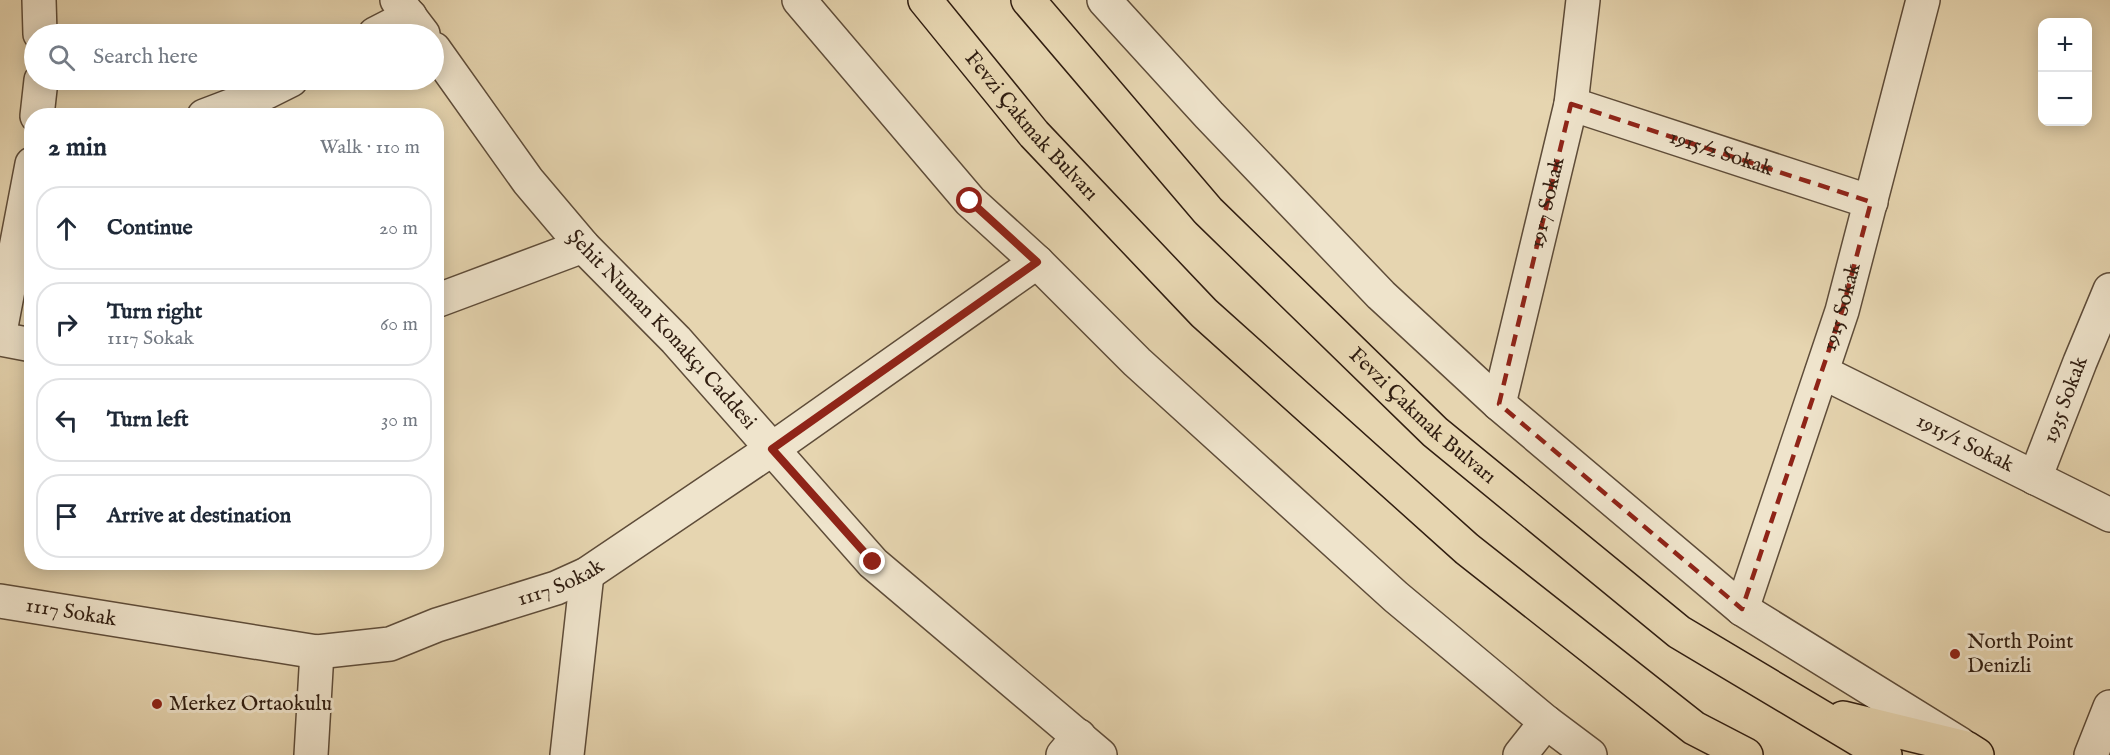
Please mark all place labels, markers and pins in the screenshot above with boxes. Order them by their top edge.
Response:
place label: North Point Denizli [1967,629,2073,680]
marker: North Point Denizli [1948,647,1962,661]
place label: Merkez Ortaokulu [169,691,332,718]
marker: Merkez Ortaokulu [150,697,164,711]

